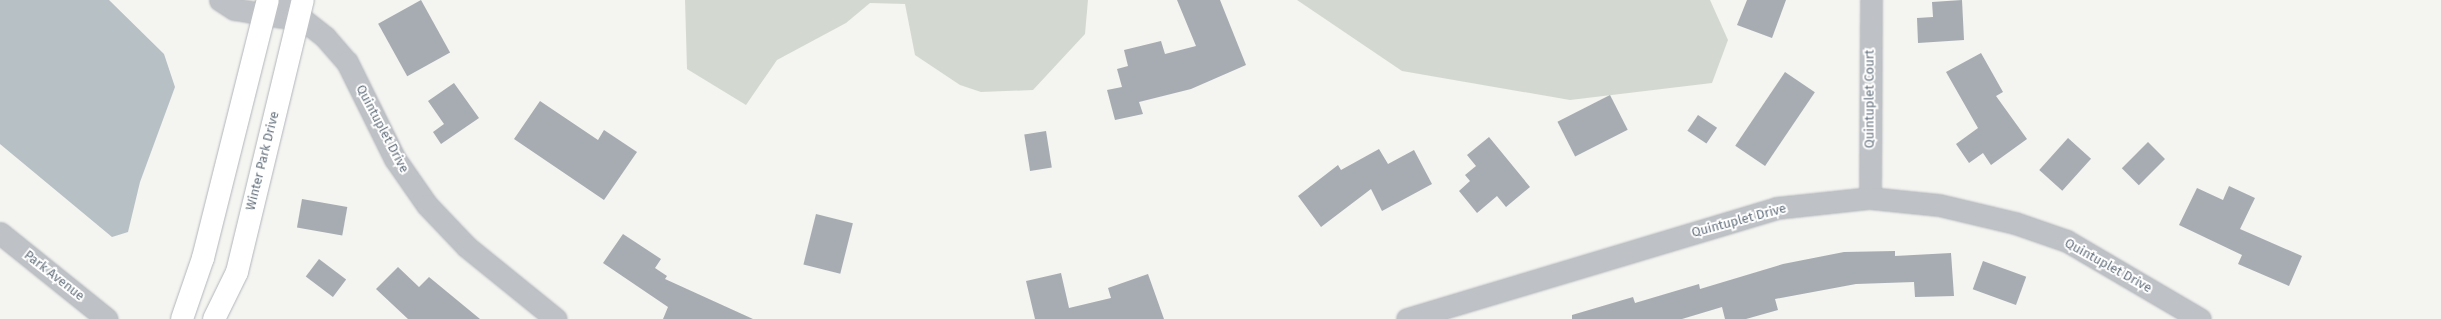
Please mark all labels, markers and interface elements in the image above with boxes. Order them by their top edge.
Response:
street label: Quintuplet Court [1862,50,1878,148]
street label: Quintuplet Drive [352,82,412,176]
street label: Winter Park Drive [243,110,283,212]
street label: Quintuplet Drive [1690,201,1788,241]
street label: Quintuplet Drive [2062,236,2154,296]
street label: Park Avenue [21,248,87,304]

